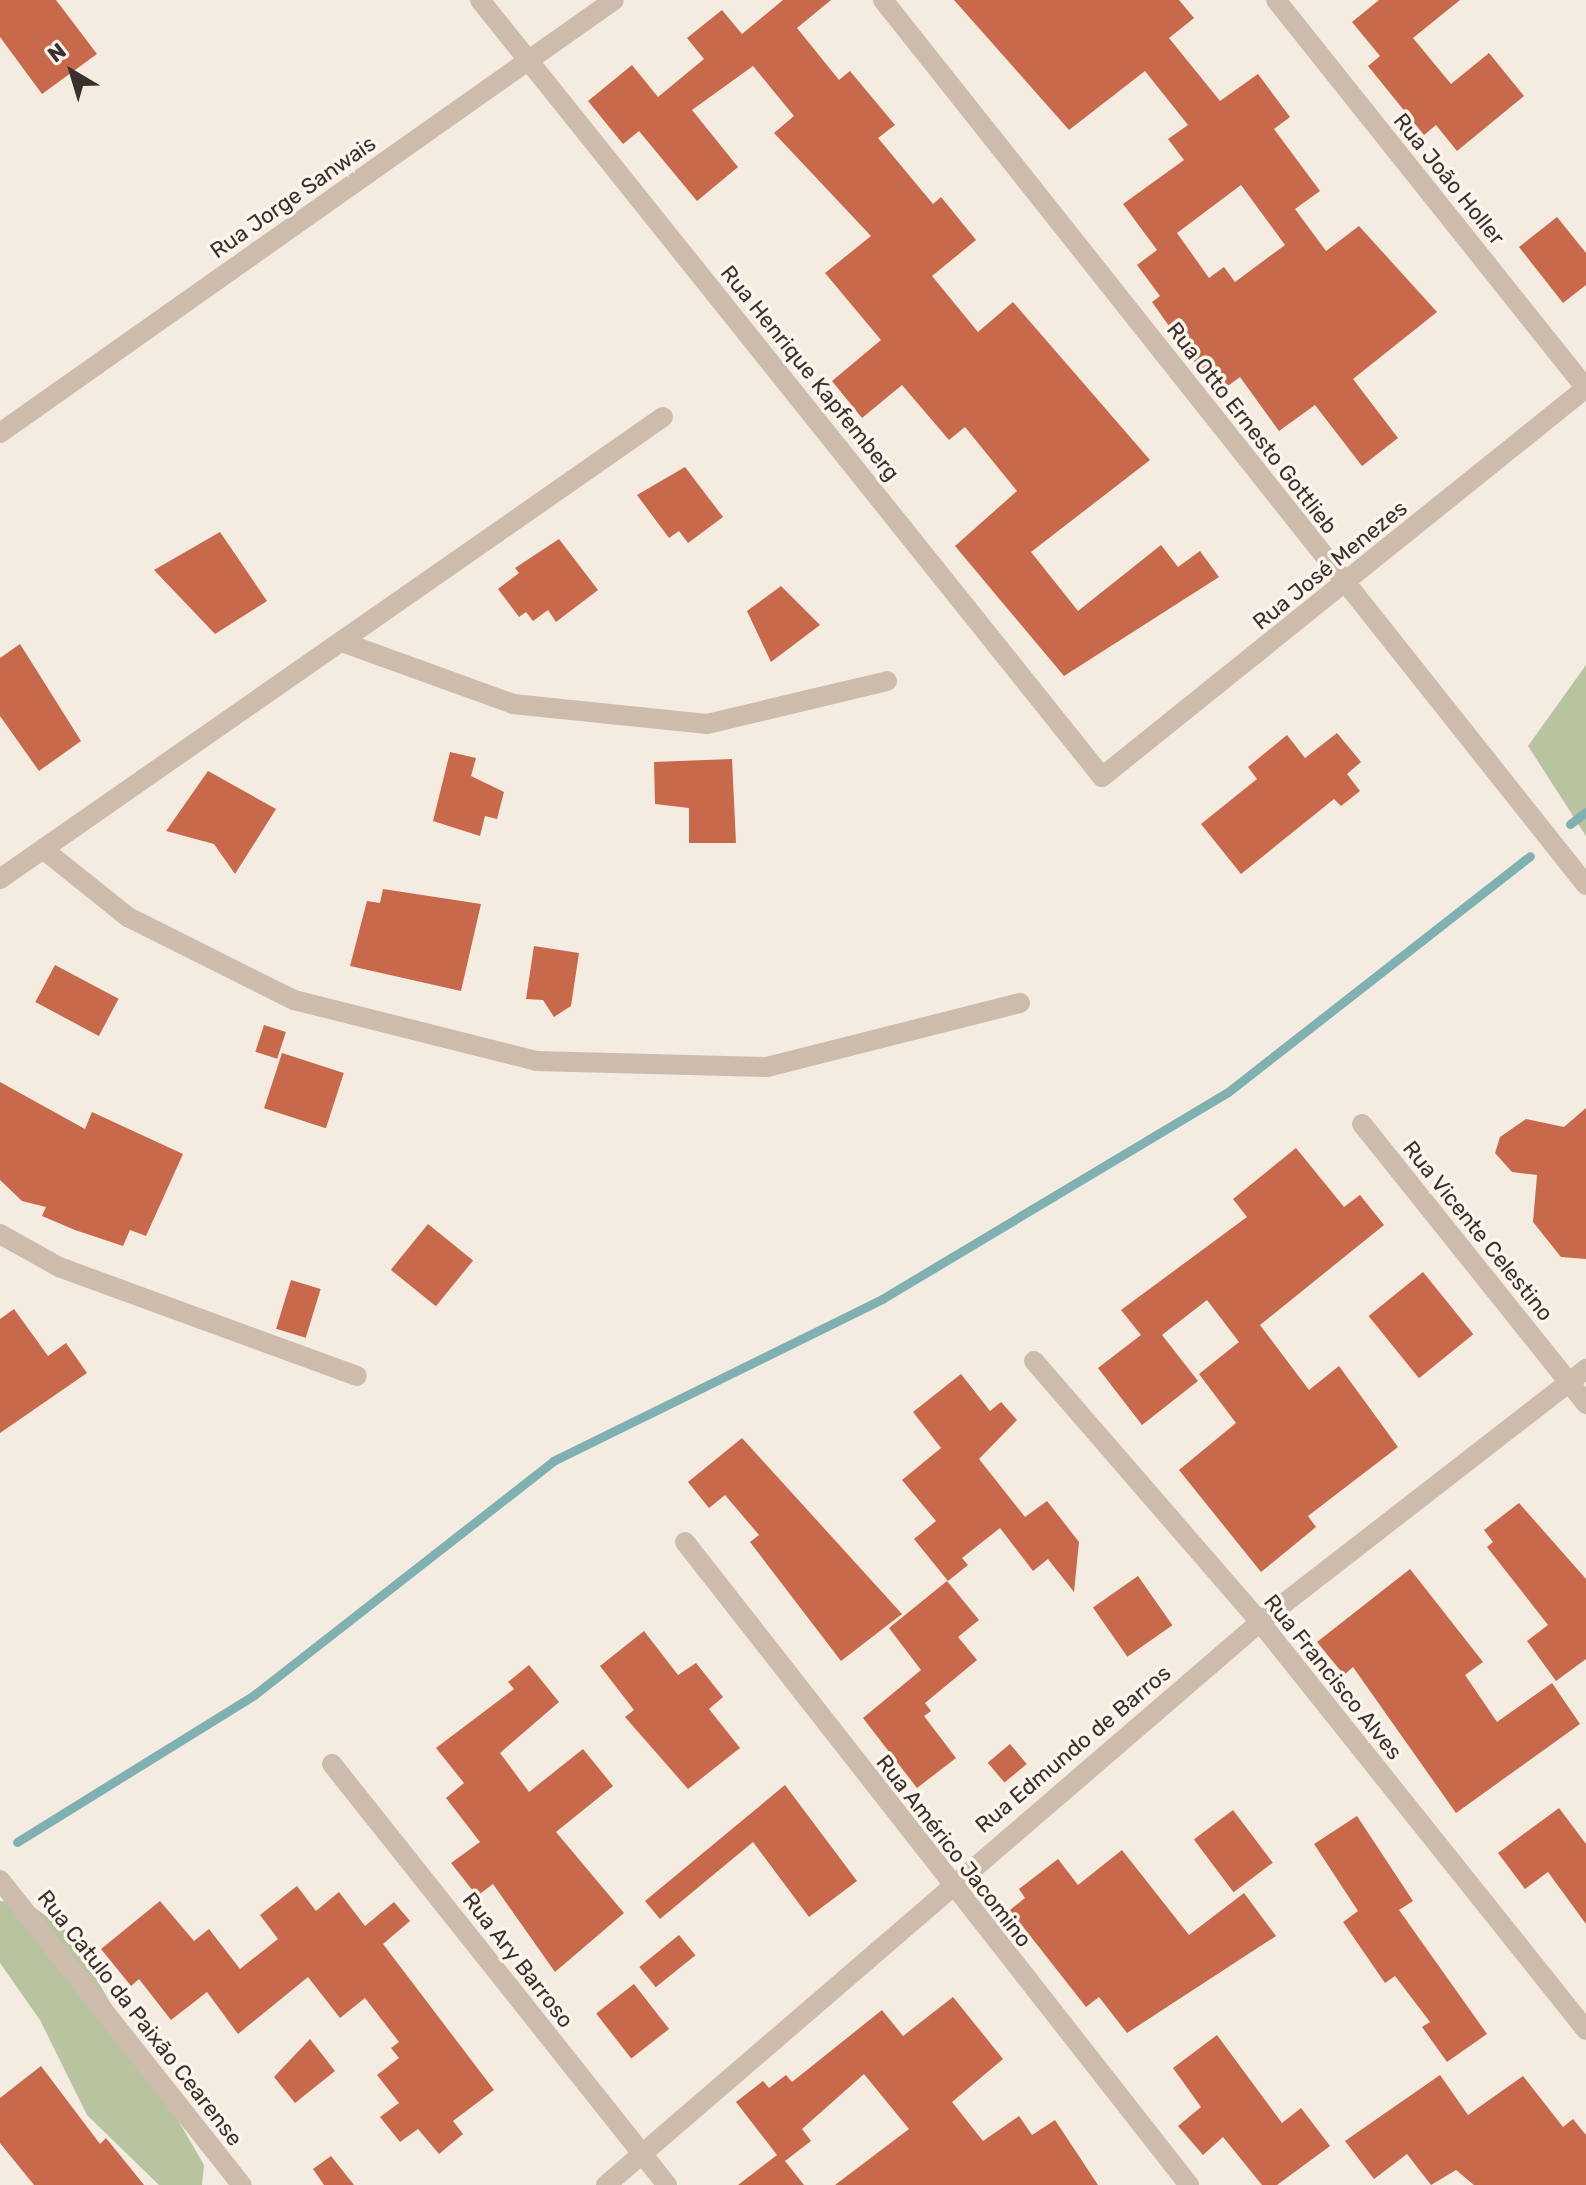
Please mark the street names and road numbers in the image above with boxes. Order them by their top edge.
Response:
street label: Rua João Holler [1388,108,1510,250]
street label: Rua Jorge Sanwais [205,130,381,264]
street label: Rua Henrique Kapfemberg [715,260,905,486]
street label: Rua Otto Ernesto Gottlieb [1161,317,1343,539]
street label: Rua José Menezes [1248,495,1412,635]
street label: Rua Vicente Celestino [1397,1135,1559,1327]
street label: Rua Francisco Alves [1258,1589,1408,1765]
street label: Rua Edmundo de Barros [970,1660,1176,1838]
street label: Rua Américo Jacomino [871,1749,1037,1953]
street label: Rua Catulo da Paixão Cearense [32,1885,248,2151]
street label: Rua Ary Barroso [457,1887,579,2033]

